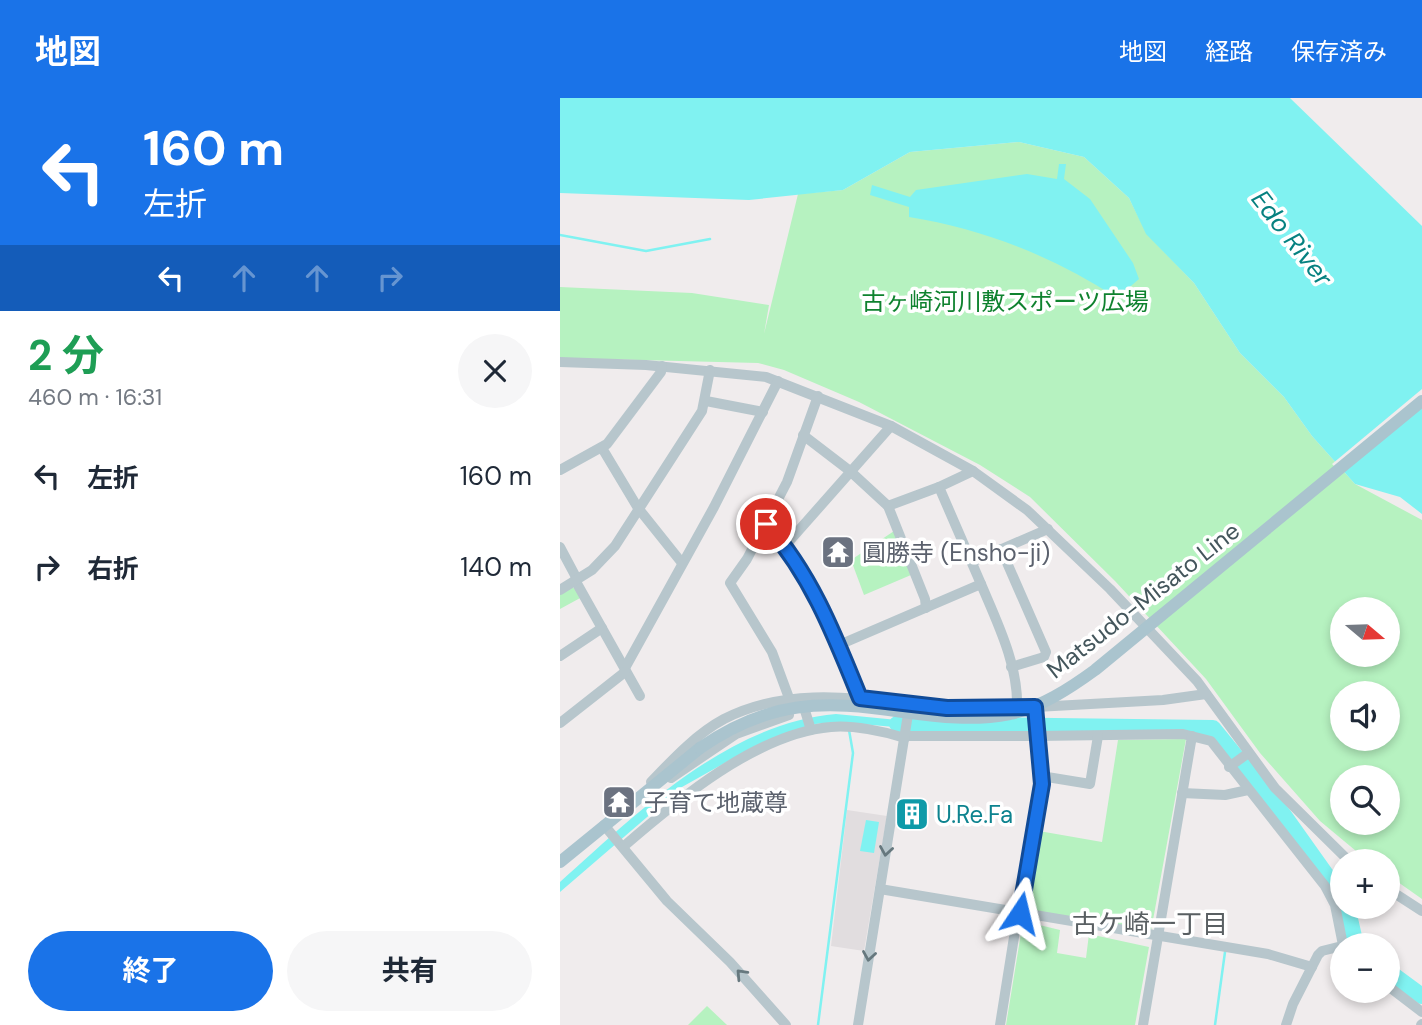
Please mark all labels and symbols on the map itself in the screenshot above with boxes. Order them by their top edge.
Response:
water label: Edo River [1244,183,1341,294]
park label: 古ヶ崎河川敷スポーツ広場 [861,286,1149,317]
pin [736,494,796,554]
street label: Matsudo-Misato Line [1040,515,1246,685]
temple icon: 圓勝寺 (Ensho-ji) [819,533,857,571]
place label: 圓勝寺 (Ensho-ji) [862,537,1050,568]
north arrow [1330,597,1400,667]
temple icon: 子育て地蔵尊 [600,783,638,821]
place label: 子育て地蔵尊 [644,787,788,818]
building icon: U.Re.Fa [893,795,931,833]
place label: U.Re.Fa [936,799,1013,830]
one-way arrow [879,845,894,857]
position arrow [983,876,1057,950]
district label: 古ケ崎一丁目 [1072,907,1228,941]
one-way arrow [862,951,877,962]
one-way arrow [737,969,749,982]

